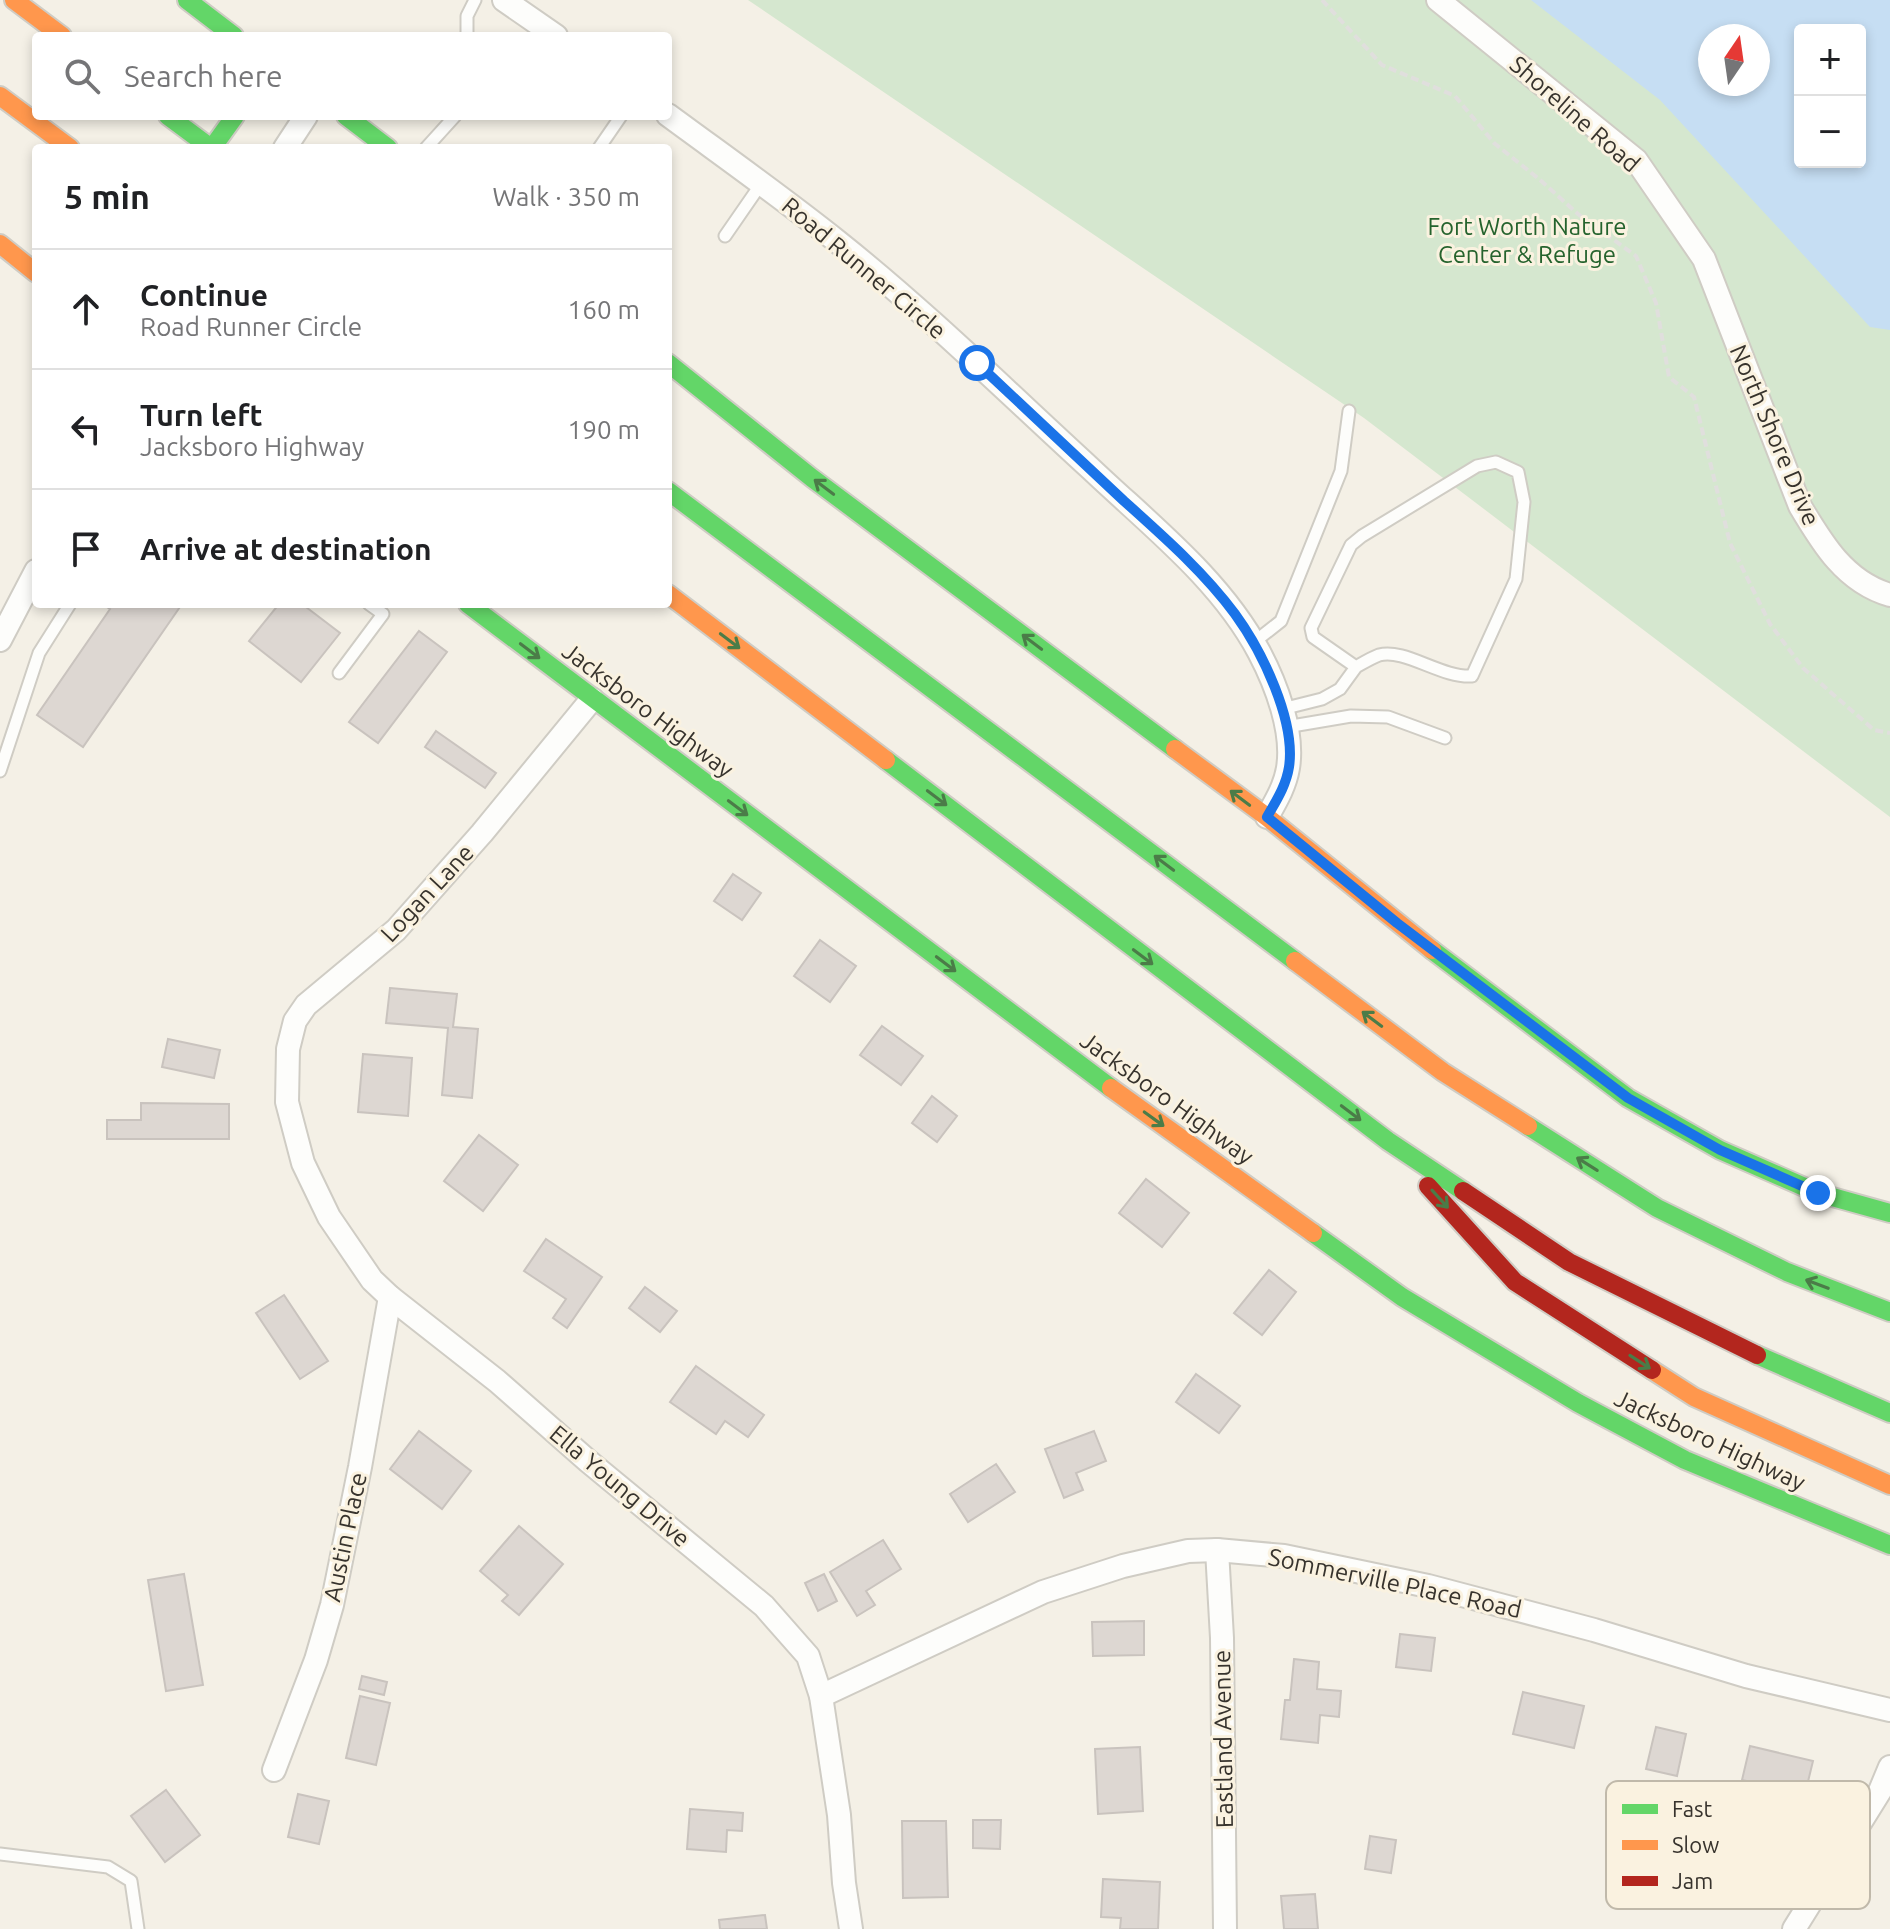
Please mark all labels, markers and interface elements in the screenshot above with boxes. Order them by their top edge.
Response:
north arrow [1698,24,1770,96]
map controls [1794,24,1866,168]
button: + [1794,24,1866,96]
search box [32,32,672,120]
street label: Shoreline Road [1505,50,1645,178]
icon: search [60,54,104,98]
text: Search here [124,59,283,93]
button: − [1794,96,1866,168]
text: 5 min [64,177,150,215]
text: Walk · 350 m [492,182,640,211]
street label: Road Runner Circle [777,192,951,344]
park label: Fort Worth Nature Center & Refuge [1427,213,1627,268]
text: Continue [140,278,268,312]
icon: ahead [64,287,108,331]
text: 160 m [568,295,640,324]
text: Road Runner Circle [140,312,362,341]
street label: North Shore Drive [1725,341,1825,529]
route start [959,345,995,381]
text: Turn left [140,398,262,432]
icon: left [64,407,108,451]
text: 190 m [568,415,640,444]
text: Jacksboro Highway [140,432,364,461]
one-way arrow [813,478,835,495]
icon: arrive [64,527,108,571]
text: Arrive at destination [140,532,432,566]
one-way arrow [719,632,740,649]
one-way arrow [1022,634,1043,651]
street label: Jacksboro Highway [557,637,739,783]
one-way arrow [519,643,540,660]
one-way arrow [1230,789,1252,806]
one-way arrow [926,790,947,807]
one-way arrow [726,799,748,816]
street label: Logan Lane [375,839,479,947]
one-way arrow [1153,854,1175,871]
one-way arrow [1132,948,1154,965]
one-way arrow [934,955,956,972]
one-way arrow [1362,1010,1383,1027]
street label: Jacksboro Highway [1075,1026,1259,1170]
one-way arrow [1340,1105,1361,1122]
one-way arrow [1143,1111,1164,1128]
one-way arrow [1577,1155,1599,1172]
route end [1800,1175,1836,1211]
one-way arrow [1431,1189,1449,1209]
one-way arrow [1805,1276,1830,1290]
one-way arrow [1628,1354,1650,1371]
street label: Jacksboro Highway [1610,1384,1810,1496]
street label: Ella Young Drive [545,1420,695,1552]
street label: Austin Place [318,1470,372,1604]
street label: Sommerville Place Road [1266,1543,1524,1623]
street label: Eastland Avenue [1208,1650,1238,1828]
legend [1606,1781,1870,1909]
text: Fast [1672,1796,1713,1821]
text: Slow [1672,1832,1719,1857]
text: Jam [1672,1868,1713,1893]

